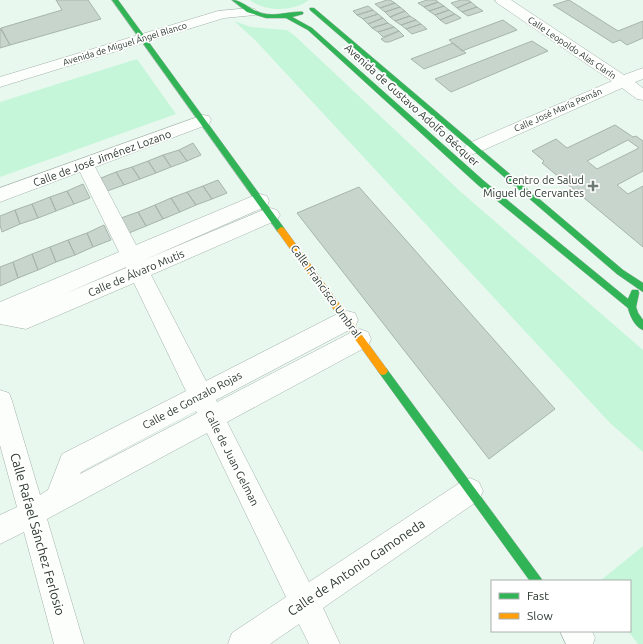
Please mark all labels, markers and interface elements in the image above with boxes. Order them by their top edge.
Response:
street label: Calle Leopoldo Alas Clarín [526,15,618,81]
street label: Avenida de Miguel Ángel Blanco [61,18,188,68]
street label: Avenida de Gustavo Adolfo Bécquer [342,41,482,169]
street label: Calle José María Pemán [513,86,603,134]
street label: Calle de José Jiménez Lozano [31,127,173,189]
place label: Centro de Salud Miguel de Cervantes [483,174,584,199]
marker: Centro de Salud Miguel de Cervantes [587,180,599,192]
street label: Calle Francisco Umbral [288,242,364,340]
street label: Calle de Álvaro Mutis [86,246,186,299]
street label: Calle de Gonzalo Rojas [140,369,244,431]
street label: Calle de Juan Gelman [203,408,261,508]
street label: Calle Rafael Sánchez Ferlosio [8,451,68,617]
street label: Calle de Antonio Gamoneda [285,516,427,618]
legend [491,580,631,632]
text: Fast [527,589,549,602]
text: Slow [527,609,553,622]

